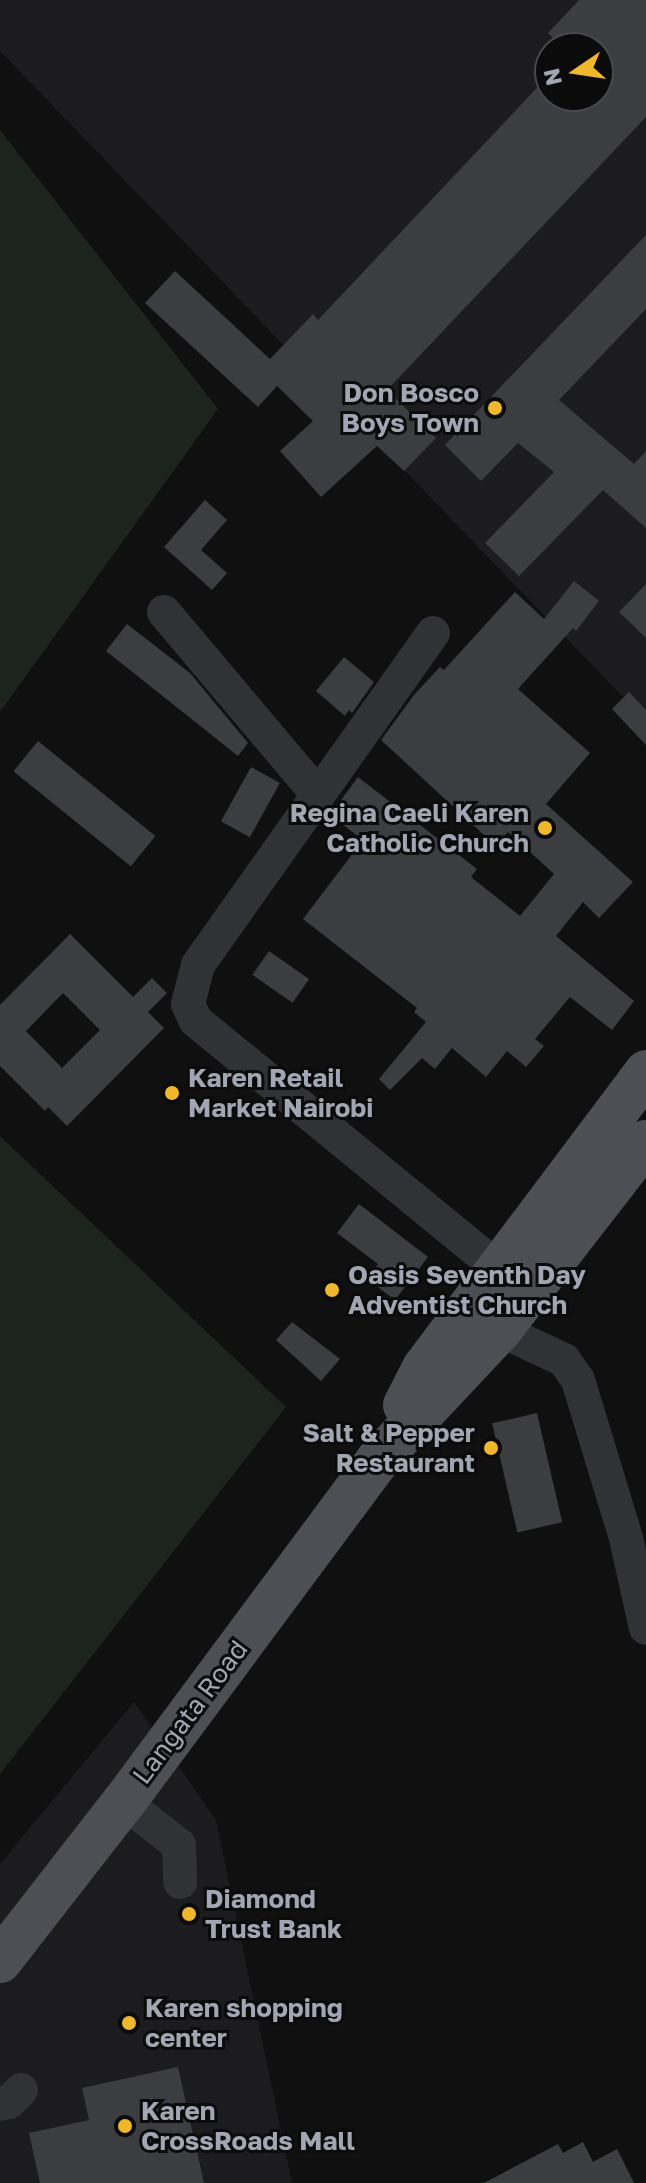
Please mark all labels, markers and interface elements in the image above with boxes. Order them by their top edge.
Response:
north arrow [534,32,614,112]
text: N [537,66,567,88]
place label: Don Bosco Boys Town [342,377,479,438]
marker: Don Bosco Boys Town [486,399,504,417]
place label: Regina Caeli Karen Catholic Church [290,797,529,858]
marker: Regina Caeli Karen Catholic Church [536,819,554,837]
place label: Karen Retail Market Nairobi [188,1062,373,1124]
marker: Karen Retail Market Nairobi [163,1084,181,1102]
place label: Oasis Seventh Day Adventist Church [348,1259,586,1320]
marker: Oasis Seventh Day Adventist Church [323,1281,341,1299]
place label: Salt & Pepper Restaurant [302,1417,475,1478]
marker: Salt & Pepper Restaurant [482,1439,500,1457]
street label: Langata Road [126,1634,254,1790]
place label: Diamond Trust Bank [205,1883,342,1944]
marker: Diamond Trust Bank [180,1905,198,1923]
place label: Karen shopping center [145,1992,343,2054]
marker: Karen shopping center [120,2014,138,2032]
place label: Karen CrossRoads Mall [141,2095,355,2156]
marker: Karen CrossRoads Mall [116,2117,134,2135]

